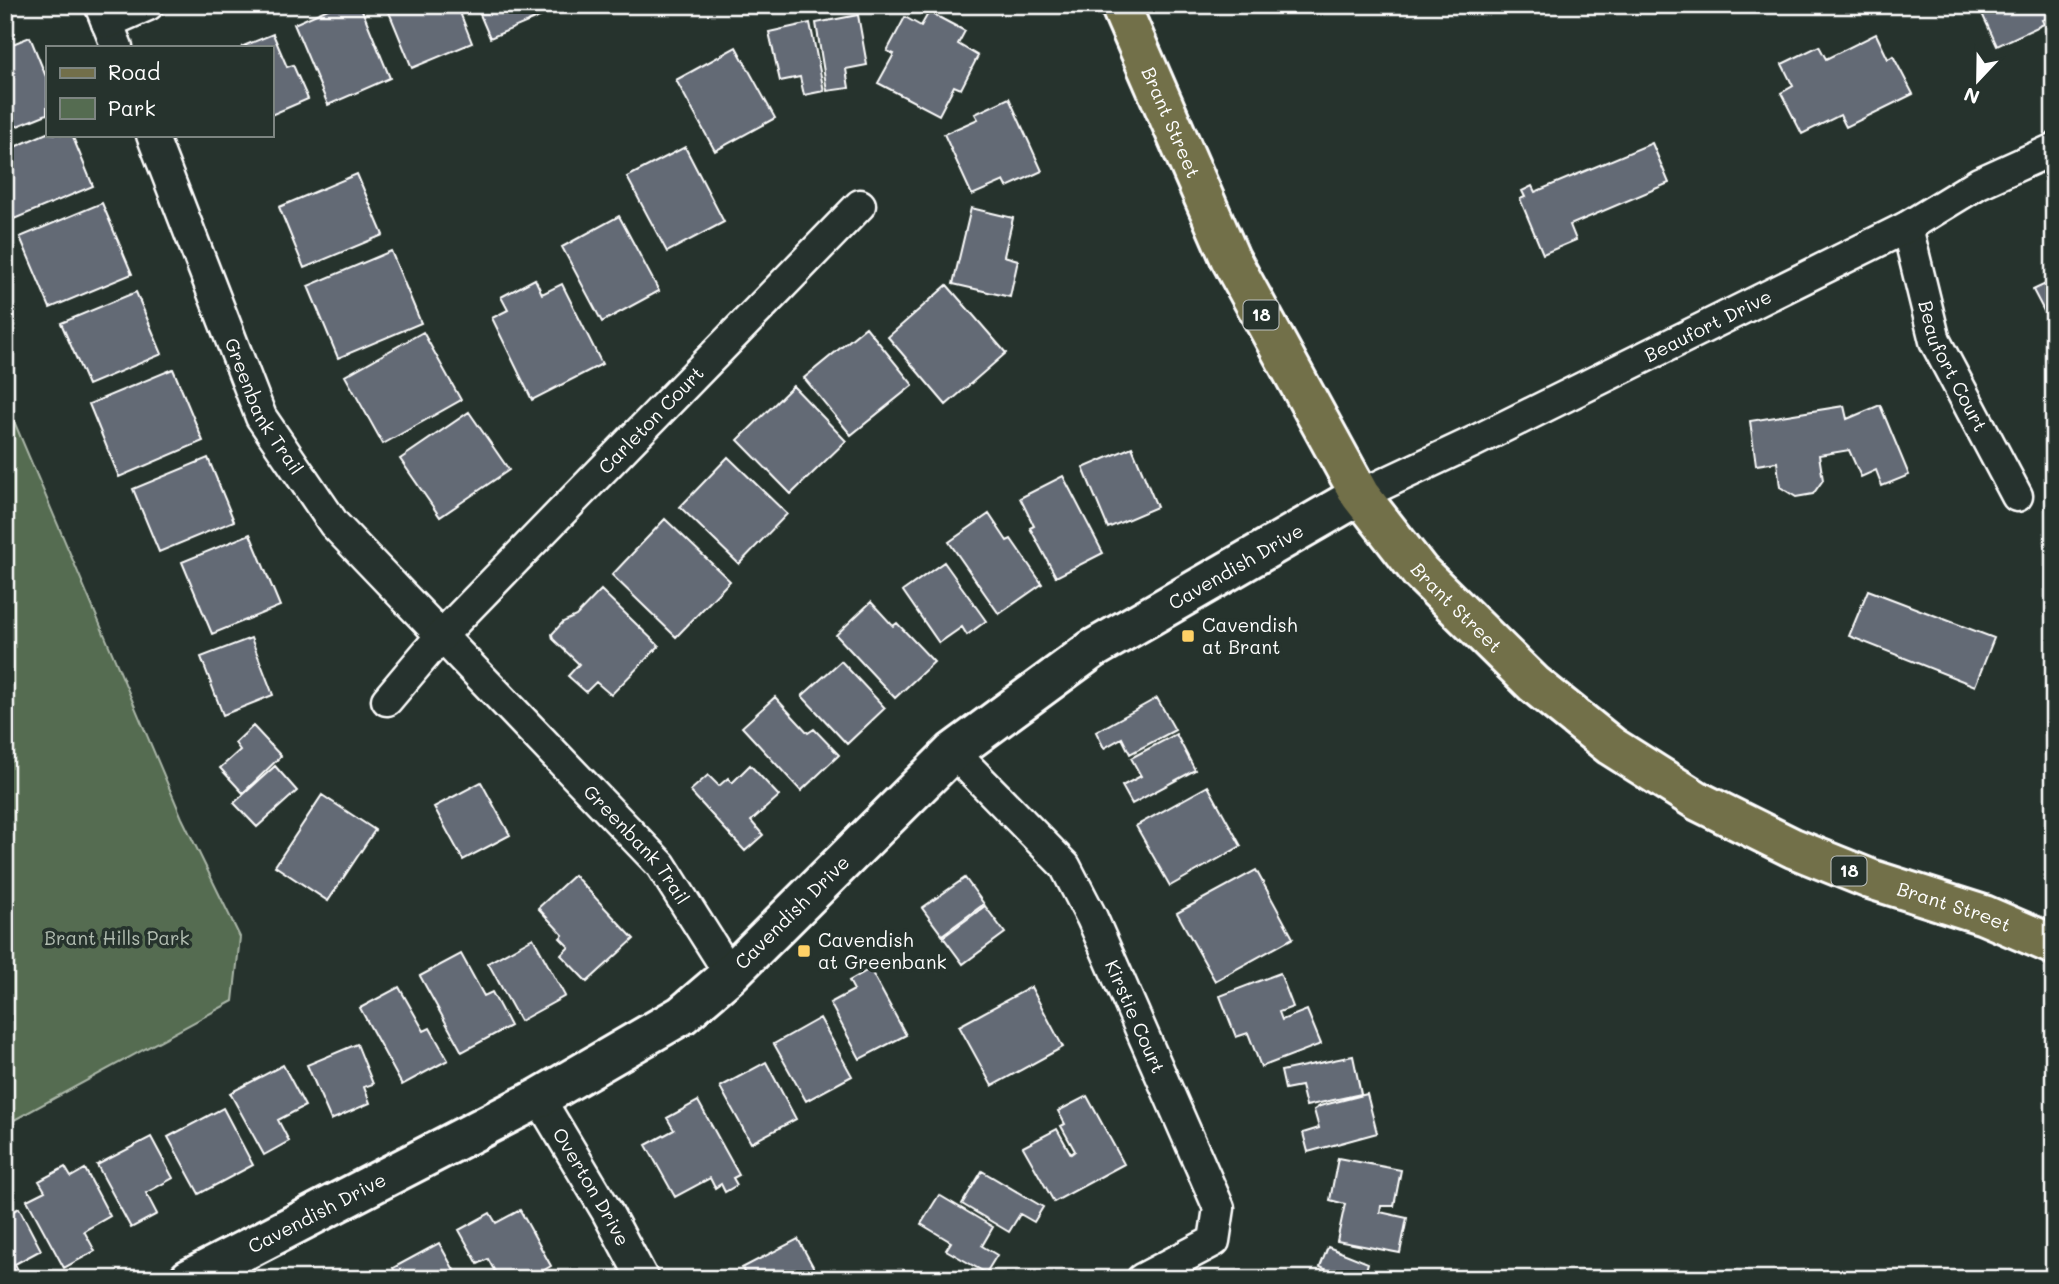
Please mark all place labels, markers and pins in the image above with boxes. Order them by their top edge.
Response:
place label: Cavendish at Brant [1202,612,1298,659]
marker: Cavendish at Brant [1180,628,1196,644]
place label: Cavendish at Greenbank [818,927,947,974]
marker: Cavendish at Greenbank [796,943,812,959]

